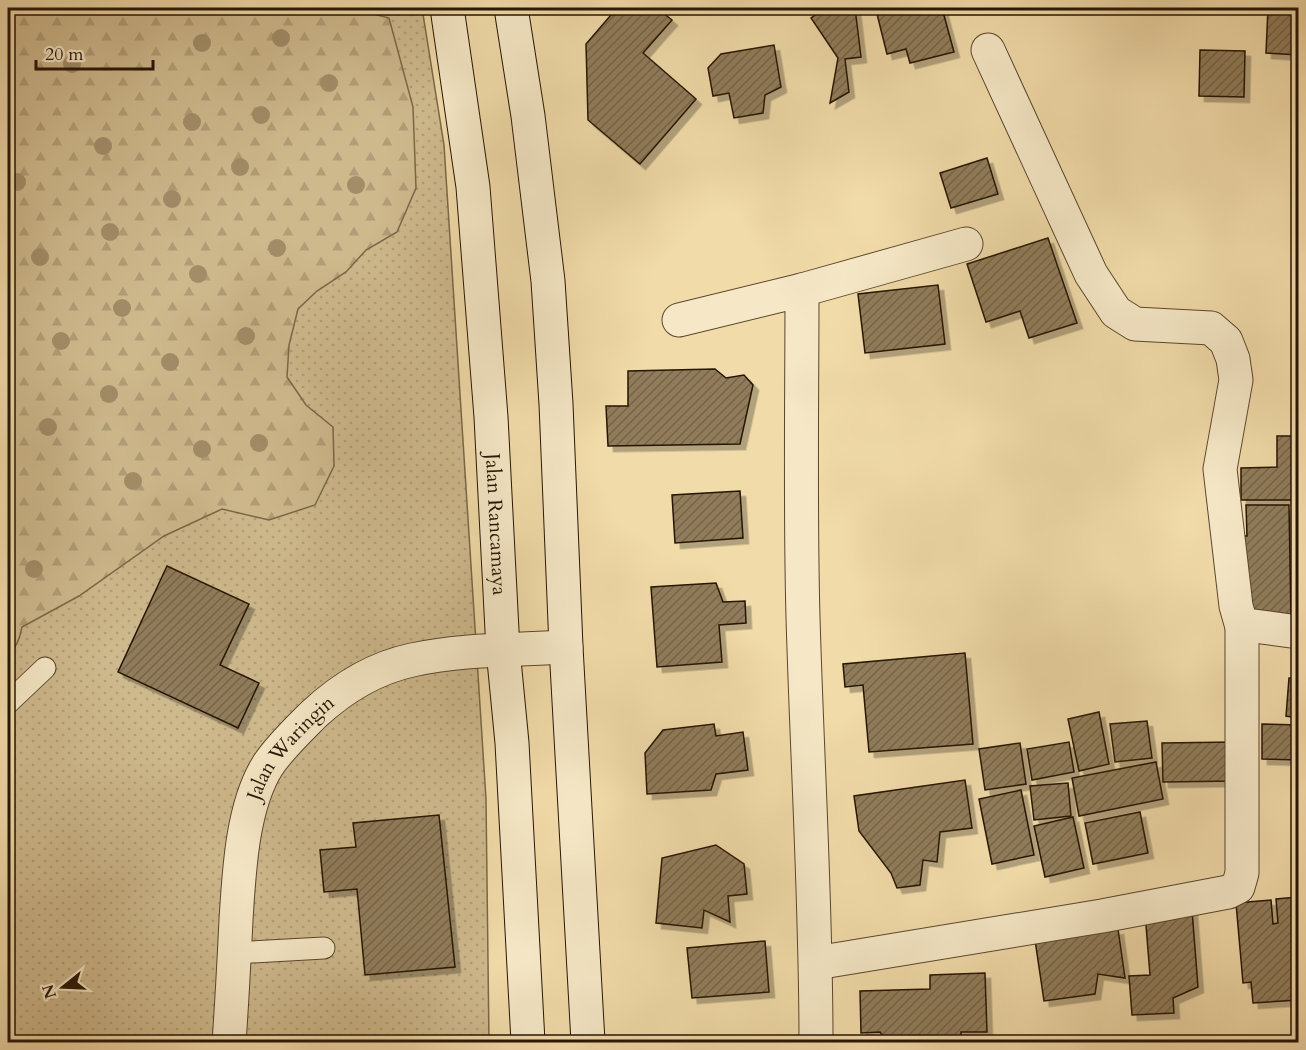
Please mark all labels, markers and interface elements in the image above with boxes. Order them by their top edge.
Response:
scale bar [36,33,153,71]
text: 20 m [45,42,84,67]
street label: Jalan Rancamaya [479,449,513,596]
street label: Jalan Waringin [239,689,341,806]
north arrow [33,957,93,1017]
text: N [37,981,62,1001]

